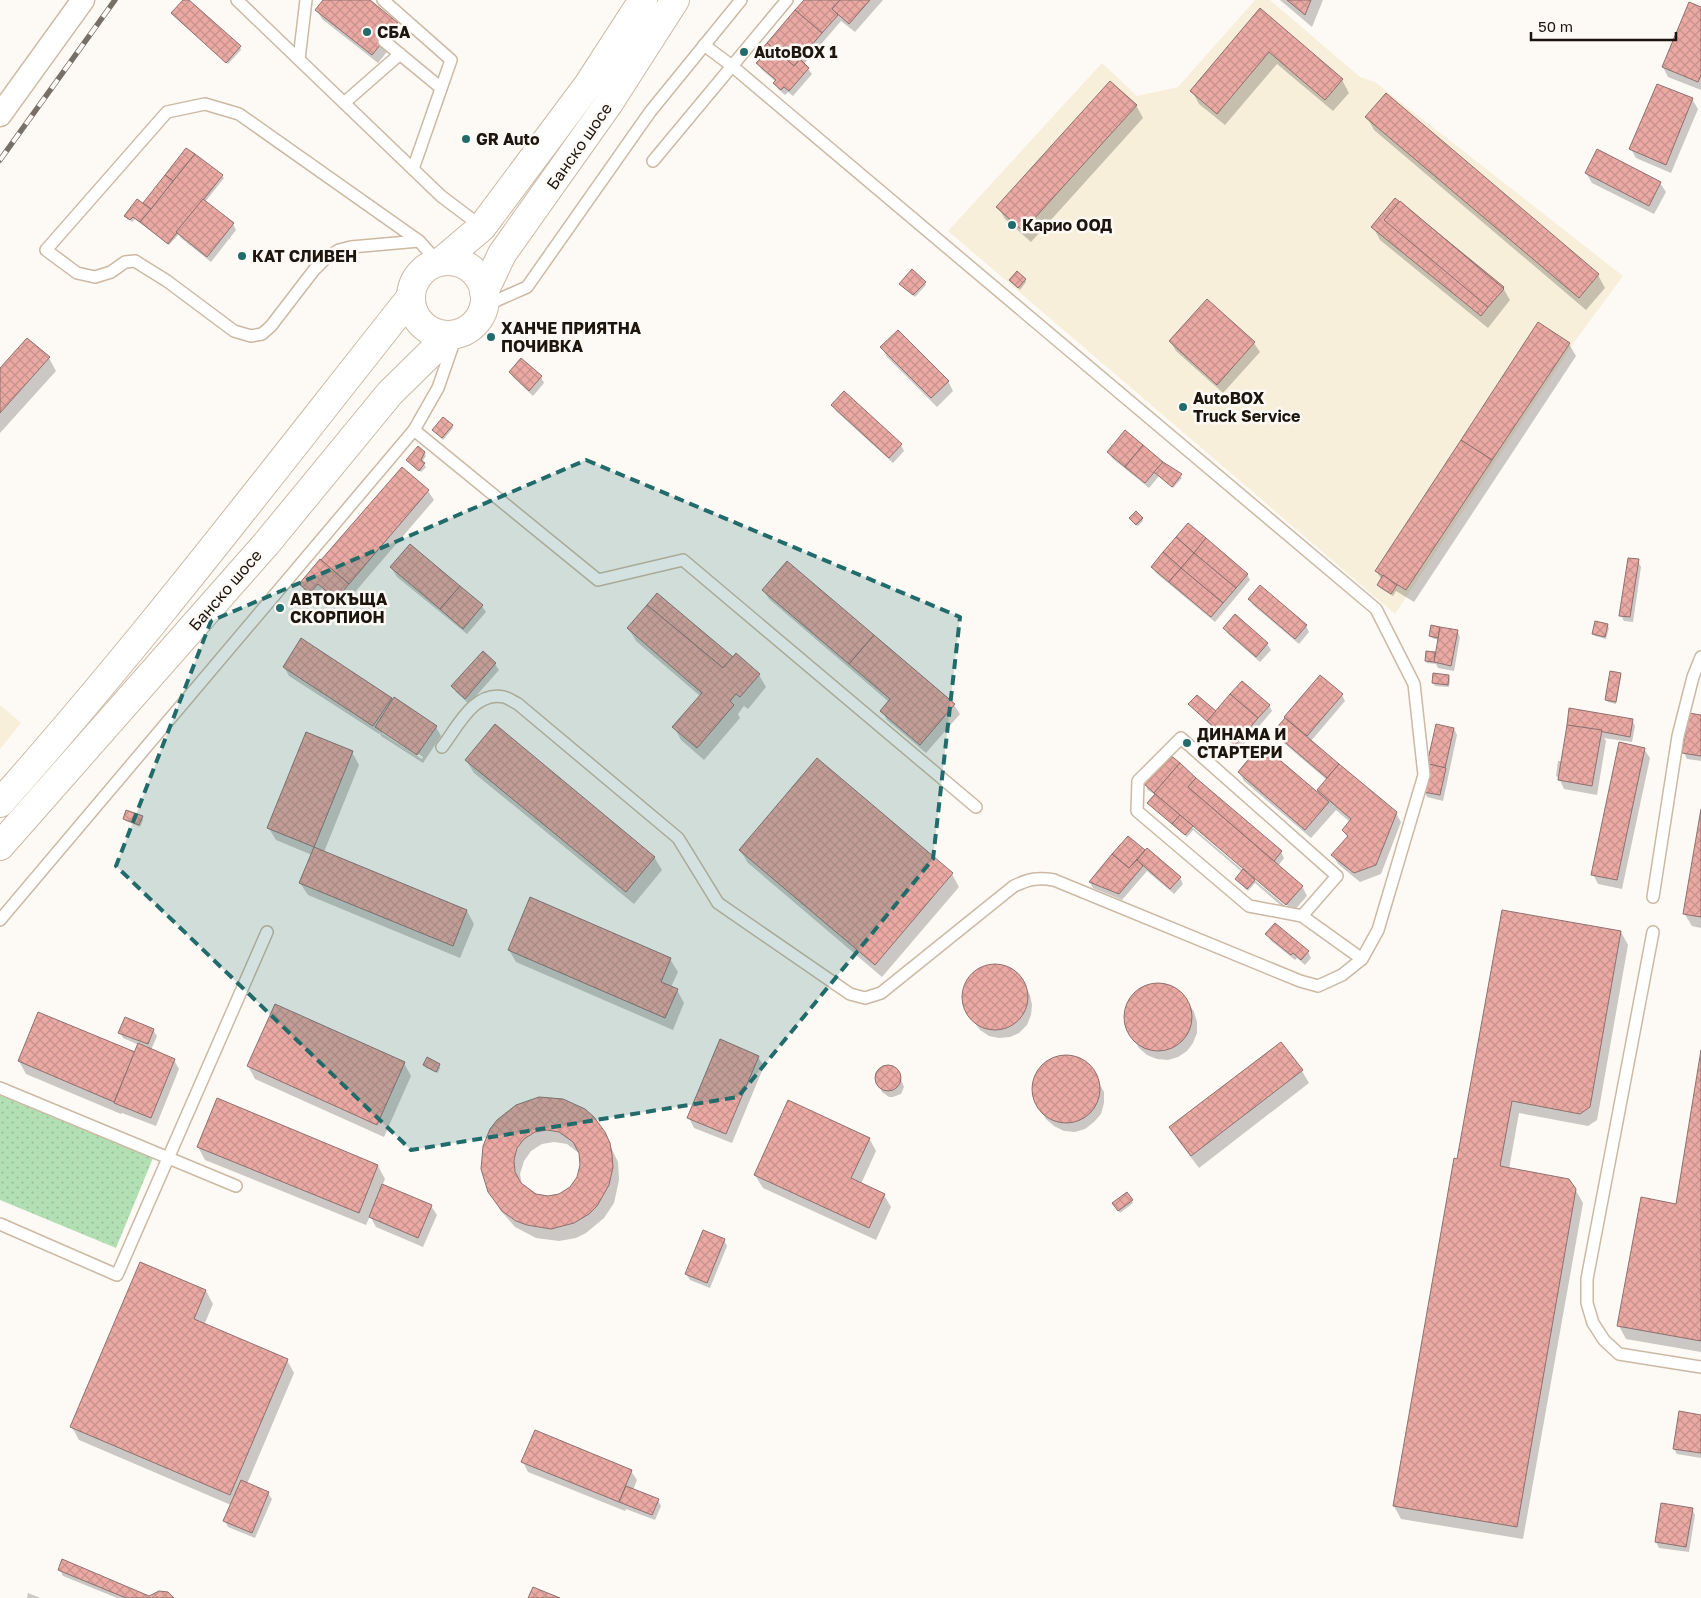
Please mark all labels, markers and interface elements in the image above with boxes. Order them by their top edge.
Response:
scale bar [1531,10,1676,42]
text: 50 m [1538,17,1573,35]
place label: СБА [377,22,411,42]
marker: СБА [361,26,373,38]
place label: AutoBOX 1 [754,42,838,62]
marker: AutoBOX 1 [738,46,750,58]
street label: Банско шосе [542,99,616,193]
place label: GR Auto [476,129,540,149]
marker: GR Auto [460,133,472,145]
place label: Карио ООД [1022,215,1112,235]
marker: Карио ООД [1006,219,1018,231]
place label: КАТ СЛИВЕН [252,246,357,266]
marker: КАТ СЛИВЕН [236,250,248,262]
place label: ХАНЧЕ ПРИЯТНА ПОЧИВКА [501,318,642,356]
marker: ХАНЧЕ ПРИЯТНА ПОЧИВКА [485,331,497,343]
place label: AutoBOX Truck Service [1193,388,1300,426]
marker: AutoBOX Truck Service [1177,401,1189,413]
street label: Банско шосе [184,545,266,635]
place label: АВТОКЪЩА СКОРПИОН [290,589,388,627]
marker: АВТОКЪЩА СКОРПИОН [274,602,286,614]
place label: ДИНАМА И СТАРТЕРИ [1197,724,1286,762]
marker: ДИНАМА И СТАРТЕРИ [1181,737,1193,749]

